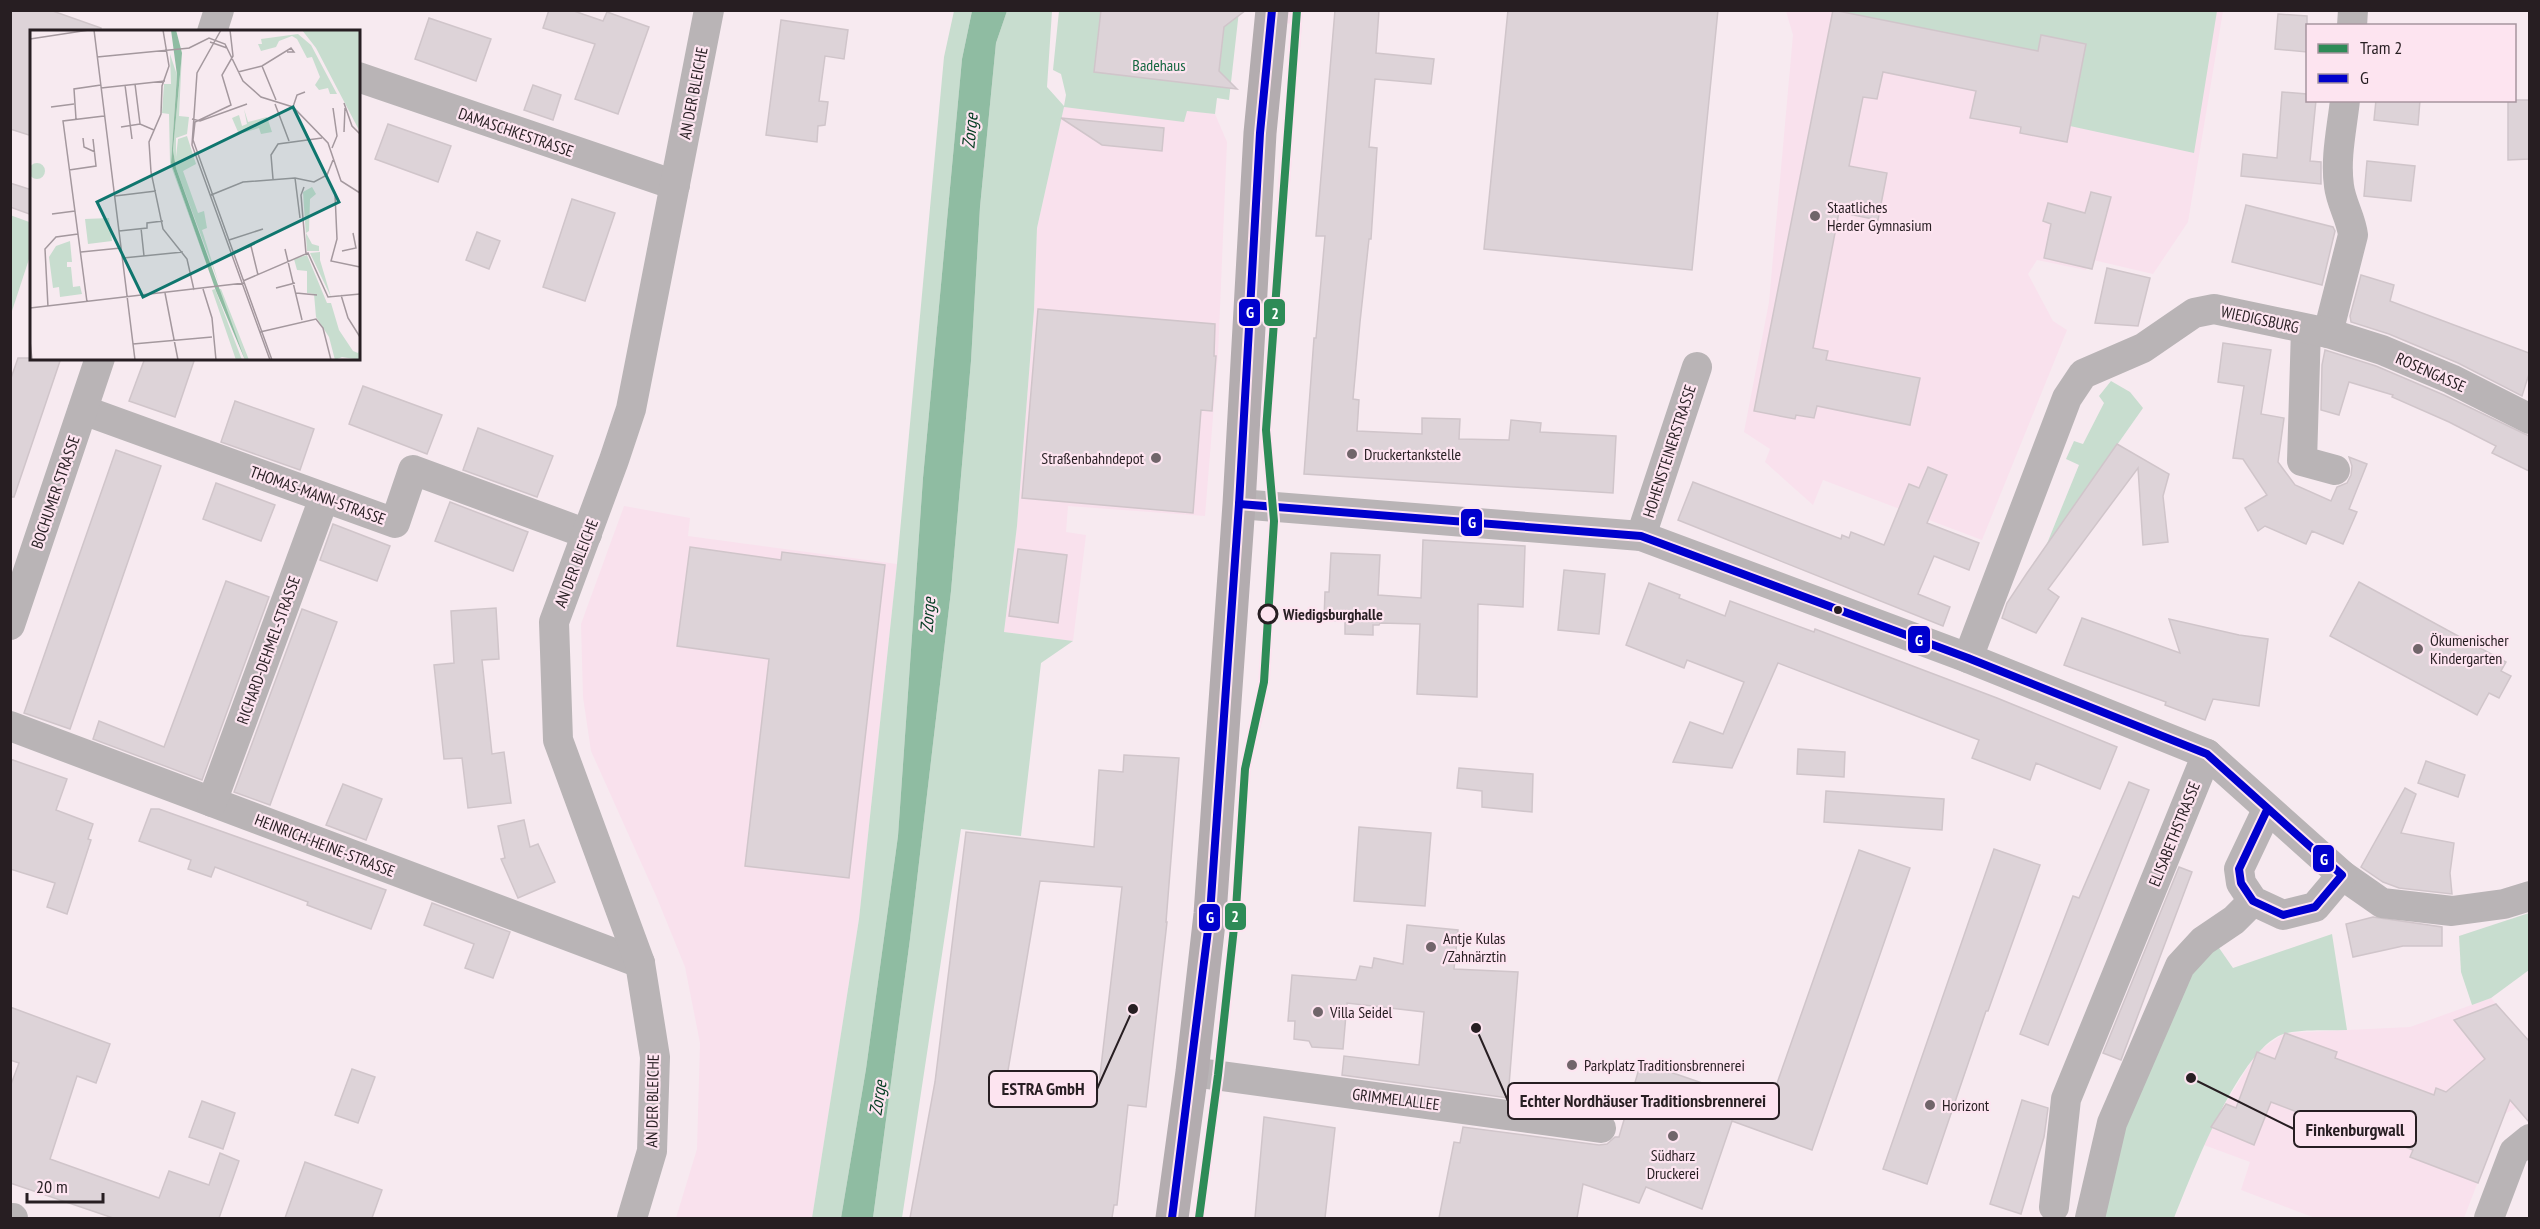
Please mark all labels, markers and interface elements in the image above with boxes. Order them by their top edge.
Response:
legend [2306,24,2516,102]
inset map [30,30,360,360]
text: Tram 2 [2360,36,2402,59]
street label: AN DER BLEICHE [674,45,712,141]
park label: Badehaus [1132,55,1186,75]
text: G [2360,66,2369,89]
street label: DAMASCHKESTRASSE [456,103,576,161]
water label: Zorge [956,111,983,150]
place label: Staatliches Herder Gymnasium [1827,197,1932,235]
marker: Staatliches Herder Gymnasium [1808,209,1822,223]
line badge: G [1238,298,1261,327]
line badge: 2 [1263,298,1286,327]
street label: WIEDIGSBURG [2219,301,2301,337]
text: G [1246,302,1254,322]
text: 2 [1271,303,1279,323]
street label: ROSENGASSE [2393,348,2469,396]
street label: HOHENSTEINERSTRASSE [1638,382,1700,520]
street label: BOCHUMER STRASSE [26,433,84,551]
place label: Druckertankstelle [1364,444,1461,464]
marker: Druckertankstelle [1345,447,1359,461]
place label: Straßenbahndepot [1041,448,1145,468]
marker: Straßenbahndepot [1149,451,1163,465]
street label: THOMAS-MANN-STRASSE [247,461,389,529]
line badge: G [1460,508,1483,537]
text: G [1468,512,1476,532]
street label: AN DER BLEICHE [550,516,602,610]
street label: RICHARD-DEHMEL-STRASSE [232,573,304,727]
water label: Zorge [915,595,941,633]
marker: Wiedigsburghalle [1258,604,1278,624]
place label: Wiedigsburghalle [1282,604,1383,624]
unlabelled marker [1832,604,1844,616]
line badge: G [1907,625,1931,654]
text: G [1915,630,1923,650]
place label: Ökumenischer Kindergarten [2430,630,2509,668]
marker: Ökumenischer Kindergarten [2411,642,2425,656]
street label: ELISABETHSTRASSE [2144,779,2204,889]
street label: HEINRICH-HEINE-STRASSE [252,809,398,881]
line badge: G [2312,844,2335,873]
text: G [2320,849,2328,869]
line badge: 2 [1224,902,1247,931]
line badge: G [1198,903,1221,932]
text: 2 [1231,906,1239,926]
text: G [1206,907,1214,927]
place label: Antje Kulas /Zahnärztin [1442,928,1506,966]
marker: Antje Kulas /Zahnärztin [1424,940,1438,954]
place label: Villa Seidel [1329,1002,1393,1022]
marker: Villa Seidel [1311,1005,1325,1019]
street label: AN DER BLEICHE [641,1054,663,1148]
place label: Parkplatz Traditionsbrennerei [1584,1055,1745,1075]
marker: Parkplatz Traditionsbrennerei [1565,1058,1579,1072]
callout: ESTRA GmbH [989,1071,1097,1107]
water label: Zorge [863,1077,892,1117]
text: ESTRA GmbH [1001,1077,1085,1100]
callout: Echter Nordhäuser Traditionsbrennerei [1508,1083,1779,1119]
street label: GRIMMELALLEE [1351,1084,1441,1114]
text: Echter Nordhäuser Traditionsbrennerei [1520,1089,1766,1112]
place label: Horizont [1942,1095,1990,1115]
marker: Horizont [1923,1098,1937,1112]
callout: Finkenburgwall [2294,1111,2416,1147]
text: Finkenburgwall [2306,1118,2405,1141]
marker: Südharz Druckerei [1666,1129,1680,1143]
place label: Südharz Druckerei [1647,1145,1699,1183]
scale bar [27,1166,104,1204]
text: 20 m [36,1175,68,1198]

